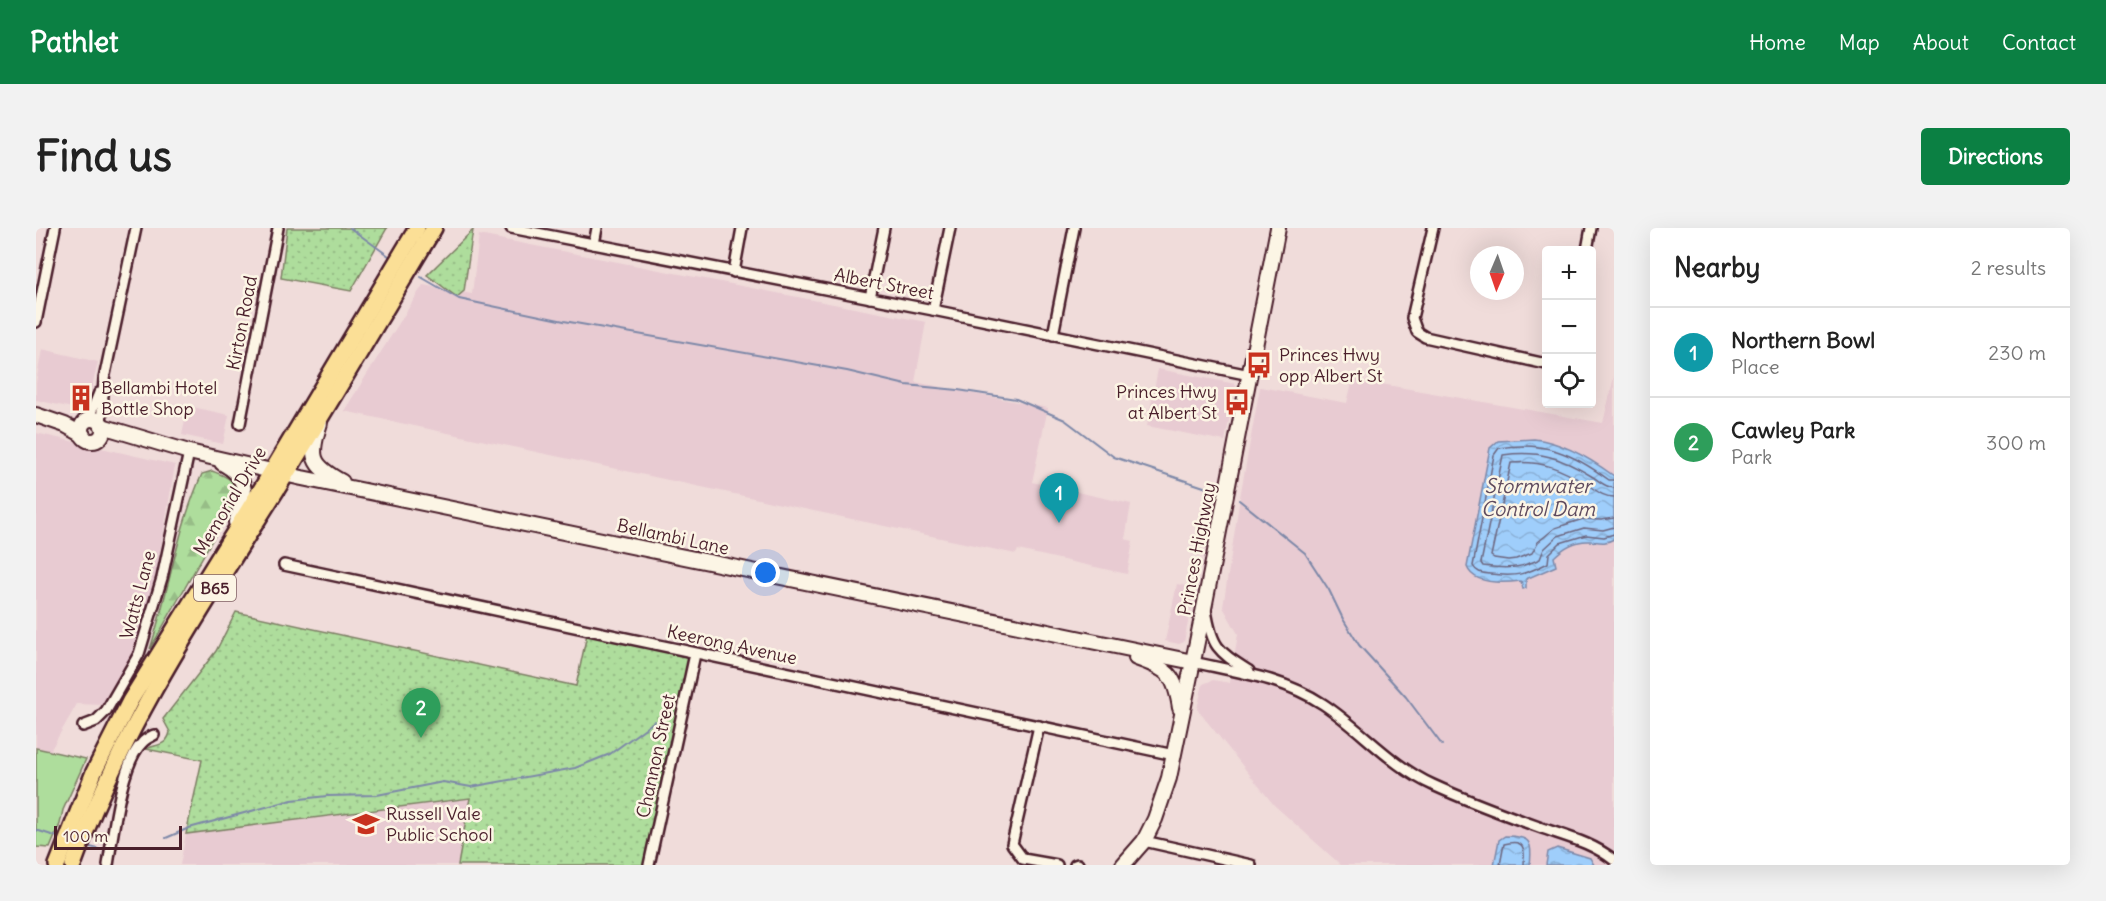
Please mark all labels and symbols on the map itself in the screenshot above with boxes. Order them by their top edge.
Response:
north arrow [1470,246,1524,300]
street label: Albert Street [832,263,936,304]
street label: Kirton Road [221,273,262,372]
place label: Princes Hwy opp Albert St [1279,343,1383,387]
bus stop icon: Princes Hwy opp Albert St [1244,350,1274,380]
place label: Bellambi Hotel Bottle Shop [101,376,217,420]
place label: Princes Hwy at Albert St [1116,380,1217,424]
building icon: Bellambi Hotel Bottle Shop [66,383,96,413]
bus stop icon: Princes Hwy at Albert St [1222,387,1252,417]
street label: Memorial Drive [188,442,271,559]
water label: Stormwater Control Dam [1481,473,1595,521]
pin: 1 [1040,474,1078,523]
street label: Princes Highway [1172,480,1221,618]
street label: Bellambi Lane [615,513,731,560]
street label: Watts Lane [115,548,160,642]
your location [751,558,780,587]
road number: B65 [194,575,236,601]
street label: Keerong Avenue [665,619,799,670]
pin: 2 [402,688,440,738]
street label: Channon Street [631,692,680,820]
place label: Russell Vale Public School [386,802,493,846]
school or university icon: Russell Vale Public School [351,809,381,839]
scale bar [54,823,182,850]

